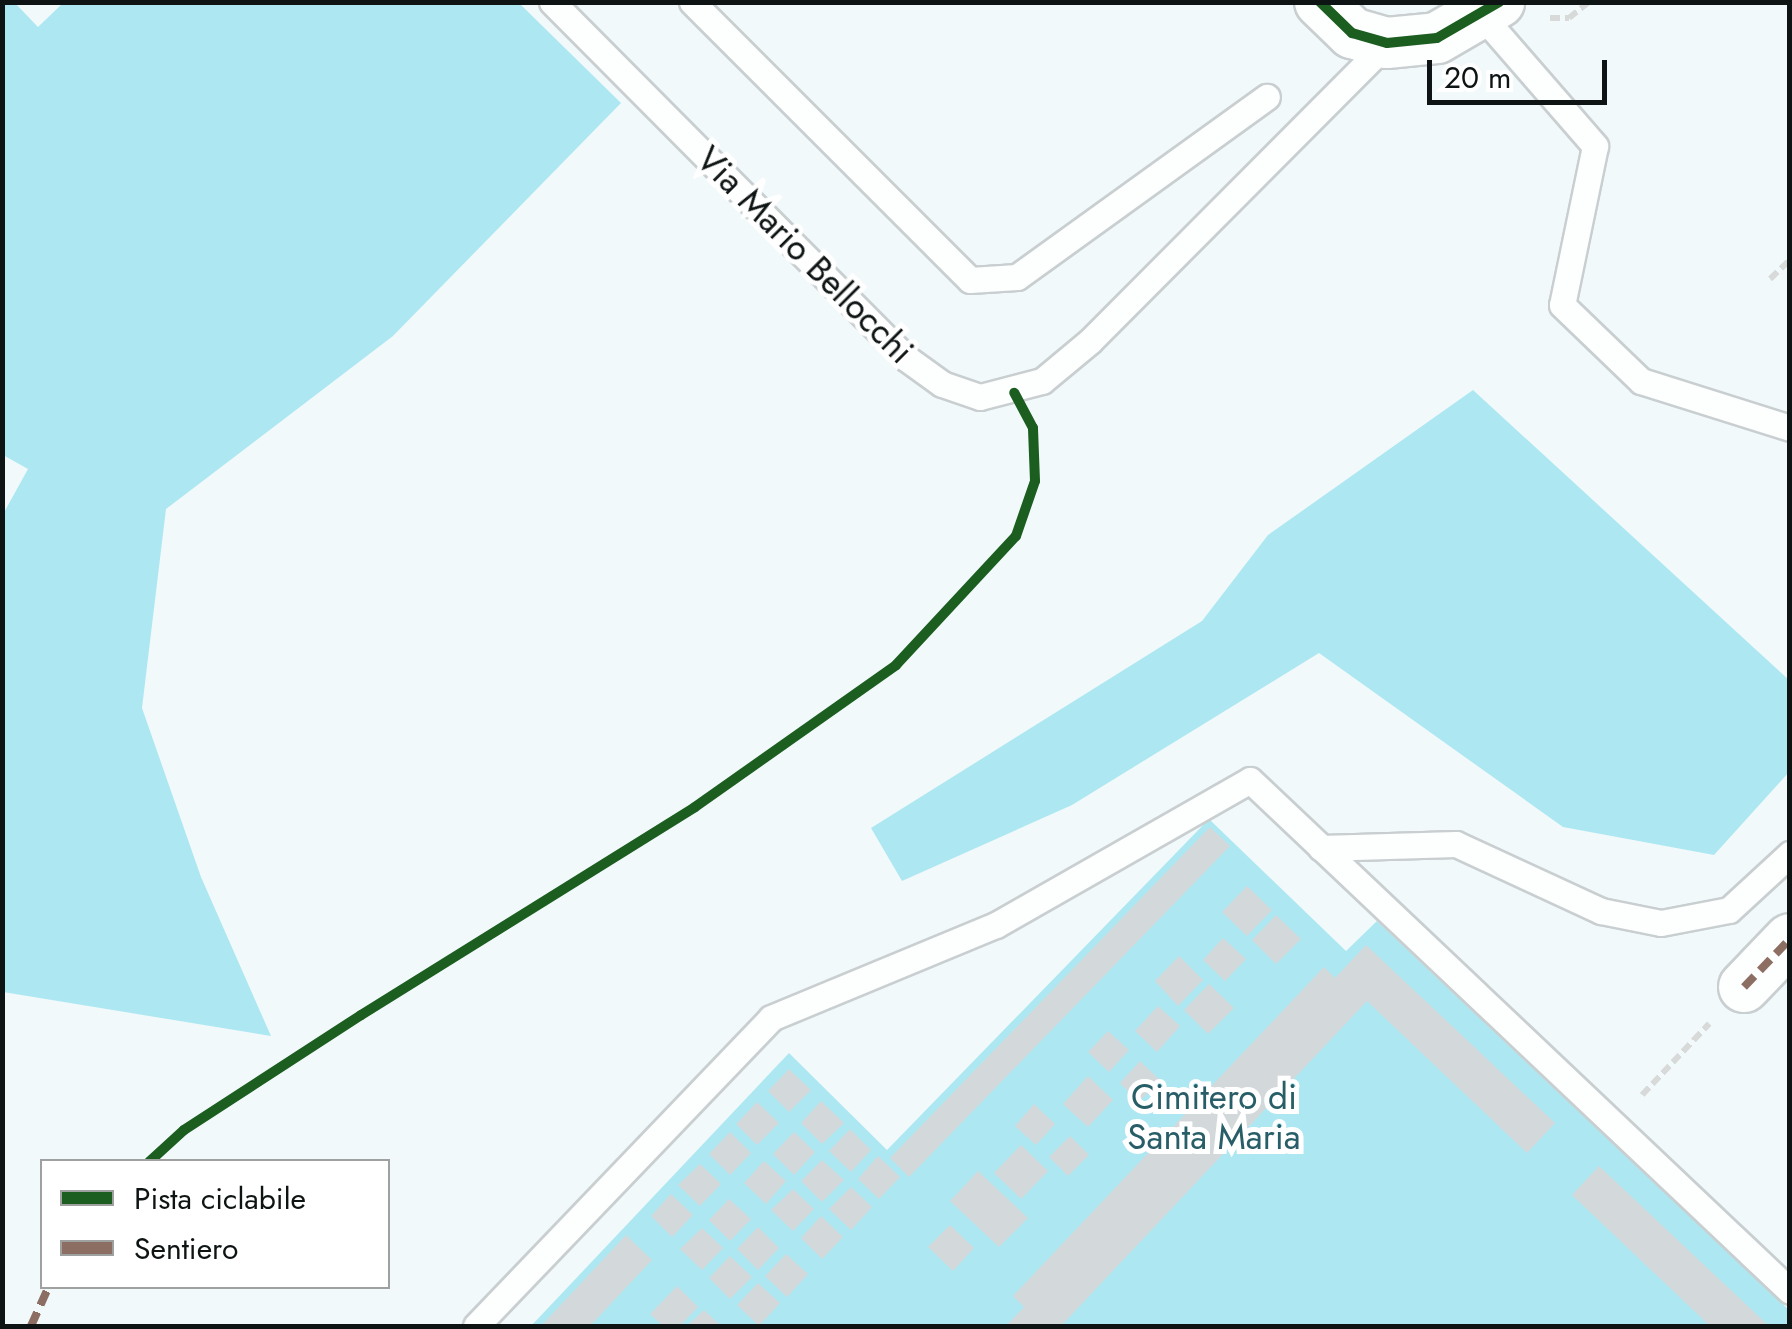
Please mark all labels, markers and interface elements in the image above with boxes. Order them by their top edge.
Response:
scale bar [1432,40,1612,102]
text: 20 m [1444,56,1511,99]
street label: Via Mario Bellocchi [688,138,922,372]
park label: Cimitero di Santa Maria [1127,1076,1301,1158]
legend [40,1159,390,1289]
text: Pista ciclabile [134,1177,306,1220]
text: Sentiero [134,1227,238,1270]

